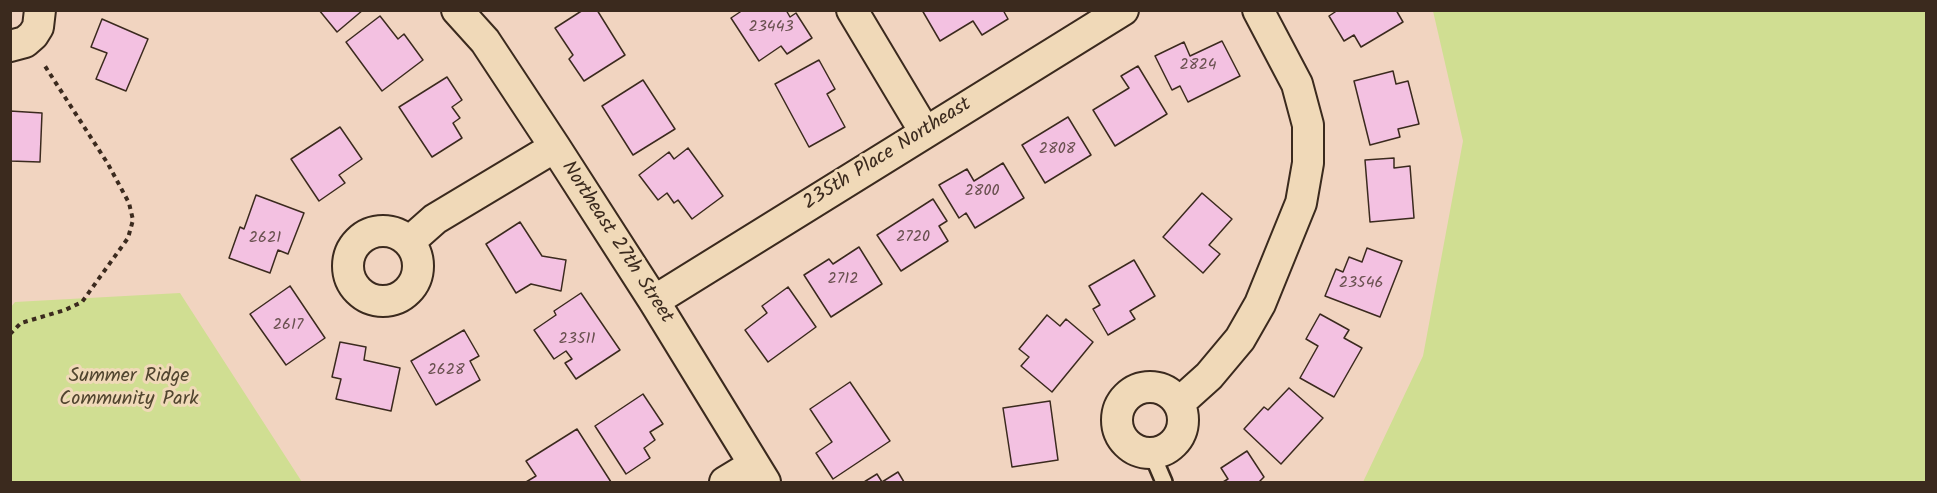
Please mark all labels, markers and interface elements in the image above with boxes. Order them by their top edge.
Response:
house number: 23443 [748,18,794,38]
house number: 2824 [1179,56,1217,76]
street label: 235th Place Northeast [800,94,976,216]
house number: 2808 [1039,140,1075,160]
street label: Northeast 27th Street [555,157,677,329]
house number: 2800 [965,182,999,202]
house number: 2720 [896,228,930,248]
house number: 2621 [249,229,281,249]
house number: 2712 [828,270,858,290]
house number: 23546 [1339,274,1383,294]
house number: 2617 [273,316,303,336]
house number: 23511 [558,330,596,350]
house number: 2628 [427,361,465,381]
park label: Summer Ridge Community Park [59,366,199,413]

